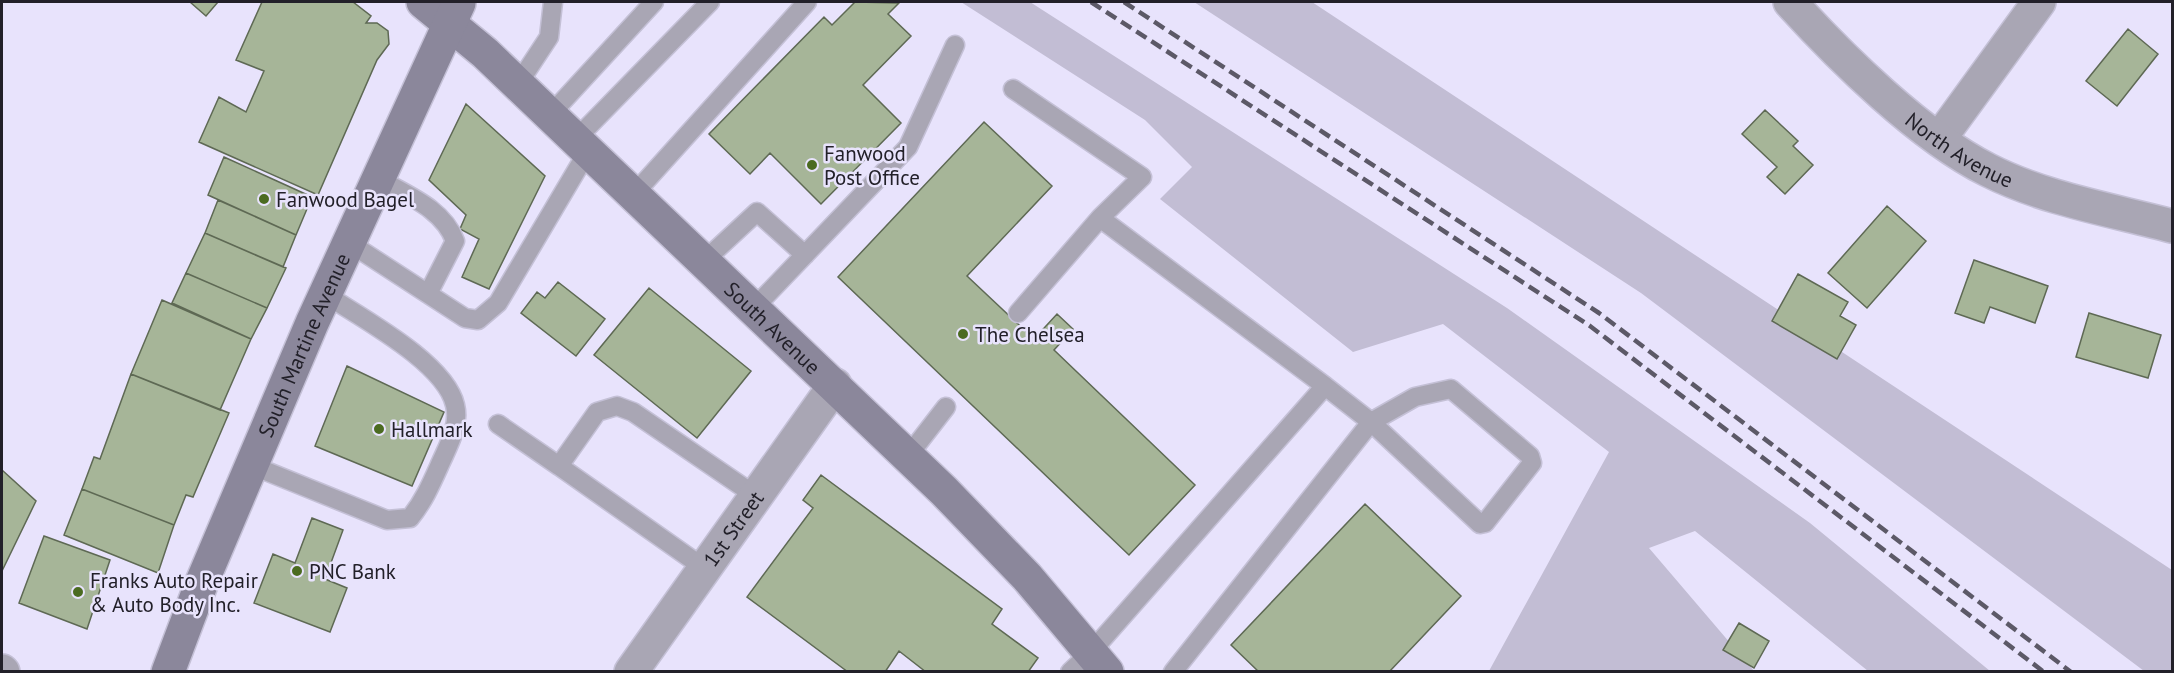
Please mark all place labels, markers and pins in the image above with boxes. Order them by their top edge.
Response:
place label: Fanwood Post Office [824,140,920,191]
marker: Fanwood Post Office [805,158,819,172]
place label: Fanwood Bagel [276,186,414,213]
marker: Fanwood Bagel [257,192,271,206]
place label: The Chelsea [975,321,1085,348]
marker: The Chelsea [956,327,970,341]
place label: Hallmark [391,416,472,443]
marker: Hallmark [372,422,386,436]
place label: PNC Bank [309,558,396,585]
marker: PNC Bank [290,564,304,578]
place label: Franks Auto Repair & Auto Body Inc. [90,567,258,618]
marker: Franks Auto Repair & Auto Body Inc. [71,585,85,599]

